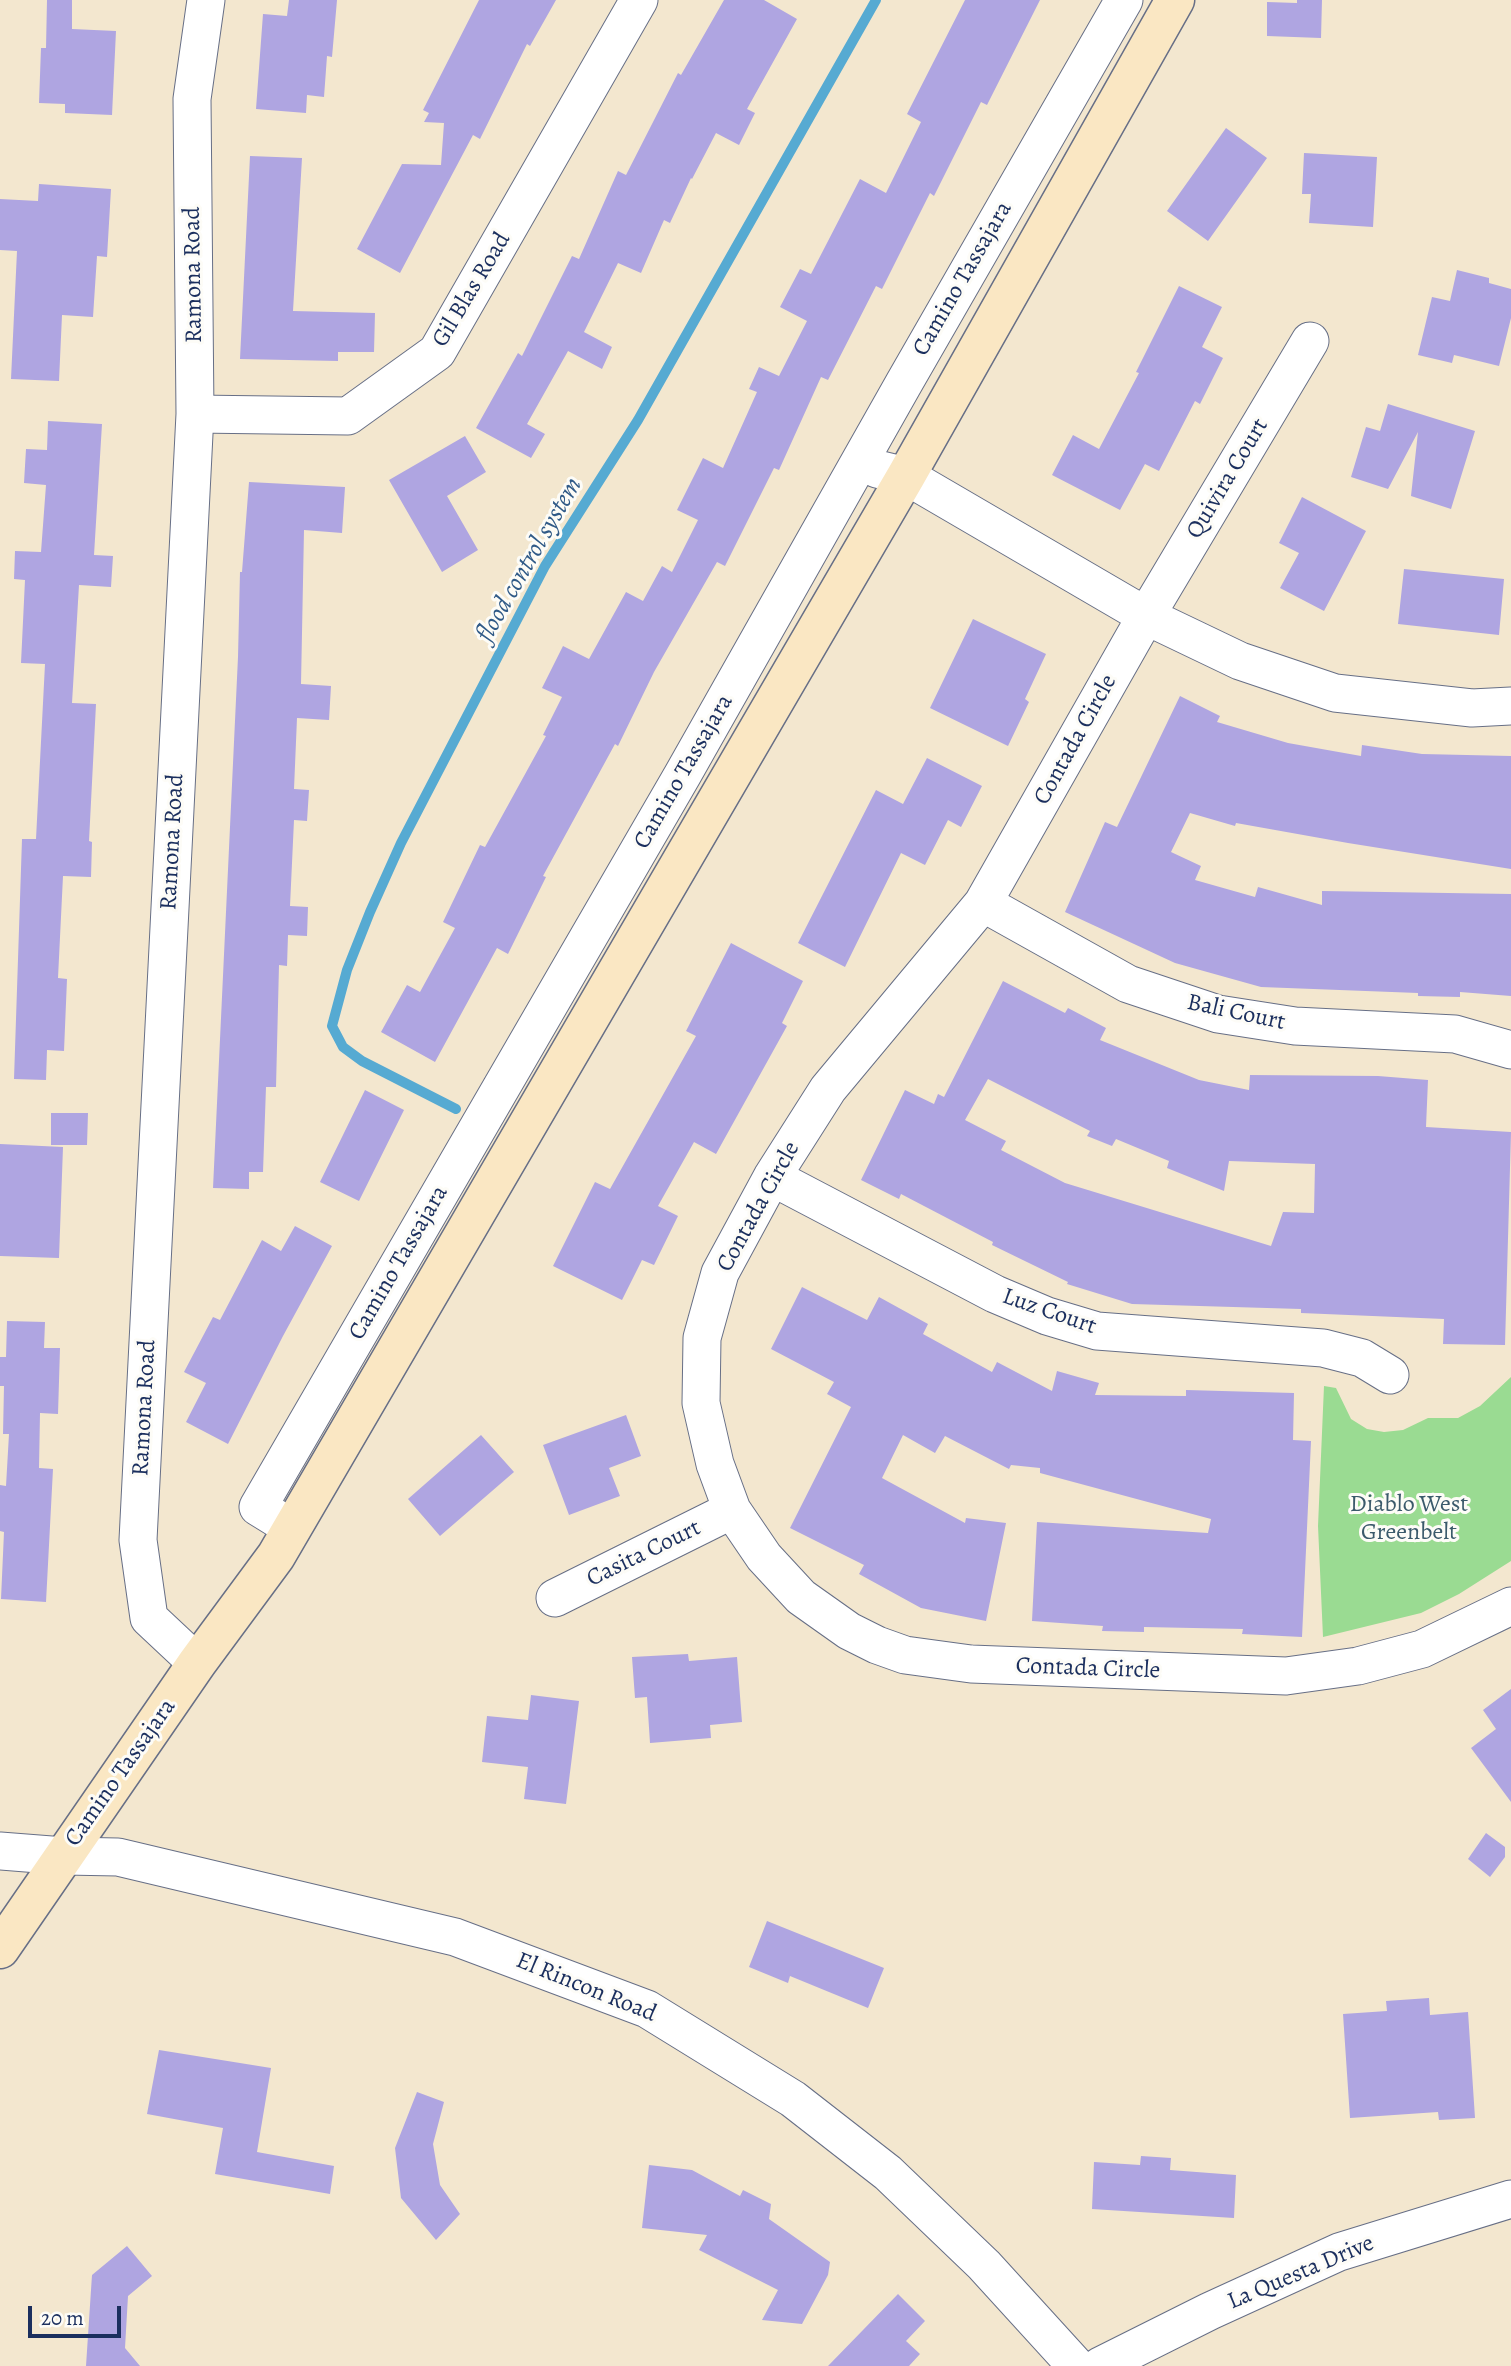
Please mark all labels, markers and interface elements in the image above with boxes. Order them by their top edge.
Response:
street label: Camino Tassajara [907,197,1019,361]
street label: Ramona Road [178,207,210,343]
street label: Gil Blas Road [427,227,517,353]
street label: Quivira Court [1181,414,1275,544]
water label: flood control system [470,472,590,648]
street label: Contada Circle [1028,670,1124,810]
street label: Camino Tassajara [628,690,740,854]
street label: Ramona Road [155,773,191,911]
street label: Bali Court [1184,989,1288,1037]
street label: Contada Circle [711,1137,807,1277]
street label: Camino Tassajara [343,1181,455,1345]
street label: Luz Court [998,1283,1100,1341]
street label: Ramona Road [127,1339,163,1477]
park label: Diablo West Greenbelt [1350,1491,1468,1547]
street label: Casita Court [582,1514,706,1594]
street label: Contada Circle [1015,1652,1161,1686]
street label: Camino Tassajara [59,1694,183,1852]
street label: El Rincon Road [512,1947,660,2029]
street label: La Questa Drive [1224,2229,1378,2317]
scale bar [32,2292,124,2336]
text: 20 m [41,2304,84,2332]

